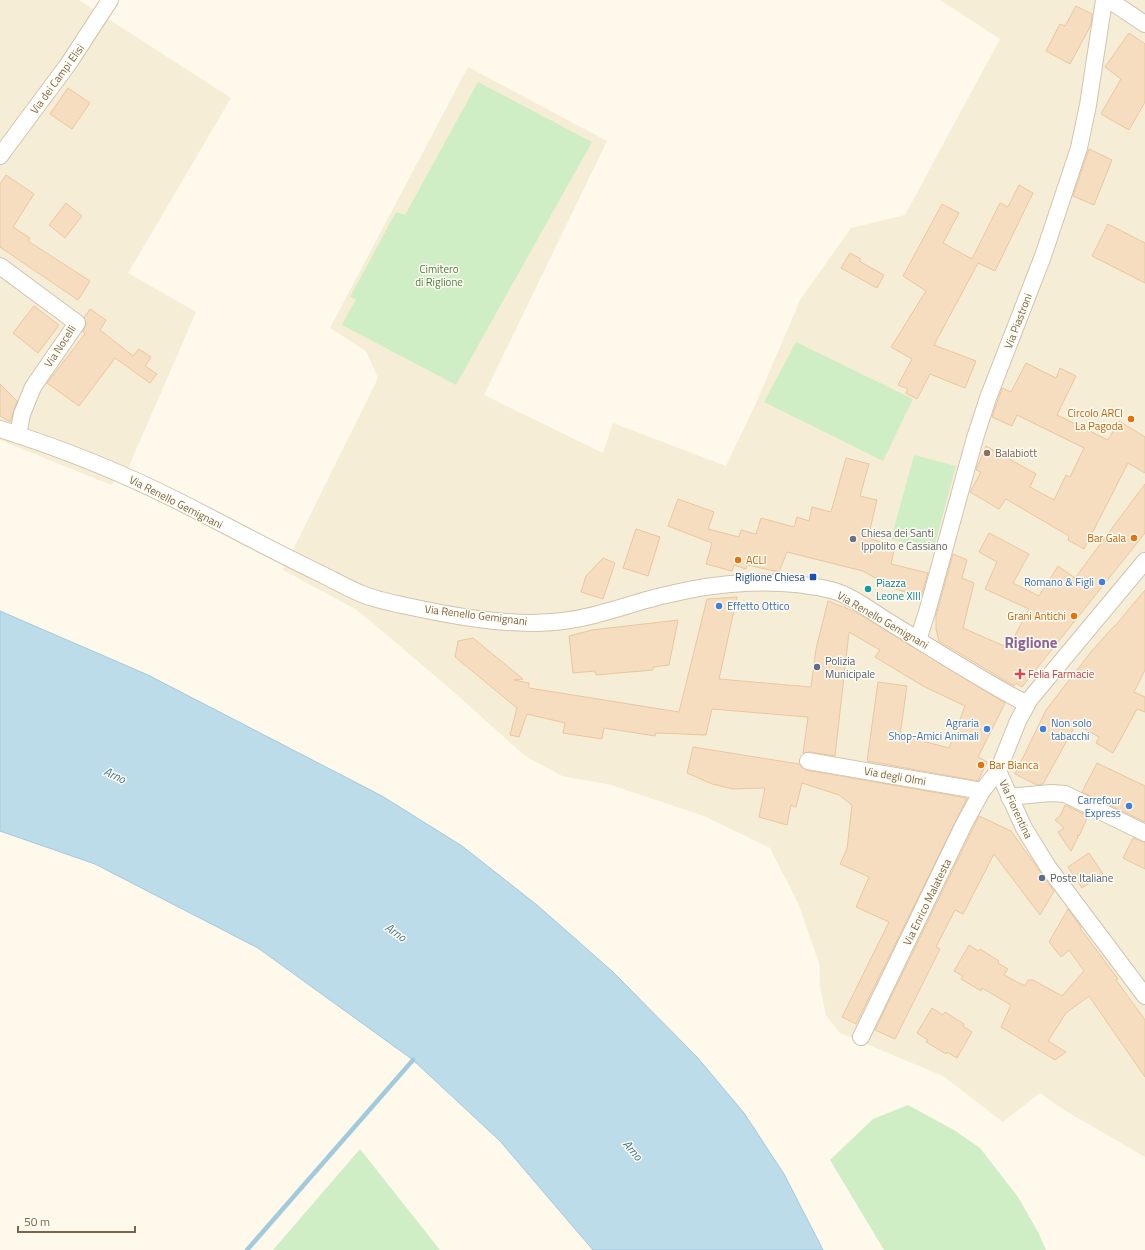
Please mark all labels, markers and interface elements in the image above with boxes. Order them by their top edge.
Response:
street label: Via dei Campi Elisi [26,41,88,117]
park label: Cimitero di Riglione [415,261,463,290]
street label: Via Piastroni [1000,291,1036,351]
street label: Via Nocelli [40,322,80,370]
place label: Circolo ARCI La Pagoda [1068,405,1123,434]
marker: Circolo ARCI La Pagoda [1126,414,1136,424]
place label: Balabiott [995,445,1037,461]
marker: Balabiott [982,448,992,458]
street label: Via Renello Gemignani [126,471,226,533]
place label: Chiesa dei Santi Ippolito e Cassiano [861,525,948,554]
place label: Bar Gala [1087,530,1126,546]
marker: Bar Gala [1129,533,1139,543]
marker: Chiesa dei Santi Ippolito e Cassiano [848,534,858,544]
place label: ACLI [746,552,766,568]
marker: ACLI [733,555,743,565]
place label: Riglione Chiesa [735,569,805,585]
marker: Riglione Chiesa [808,572,818,582]
place label: Romano & Figli [1024,574,1094,590]
place label: Piazza Leone XIII [876,575,921,604]
marker: Romano & Figli [1097,577,1107,587]
marker: Piazza Leone XIII [863,584,873,594]
street label: Via Renello Gemignani [834,587,932,653]
place label: Effetto Ottico [727,598,790,614]
street label: Via Renello Gemignani [424,601,528,629]
marker: Effetto Ottico [714,601,724,611]
place label: Grani Antichi [1007,608,1066,624]
marker: Grani Antichi [1069,611,1079,621]
district label: Riglione [1004,631,1058,654]
place label: Polizia Municipale [825,653,875,682]
marker: Polizia Municipale [812,662,822,672]
place label: Felia Farmacie [1028,666,1095,682]
marker: Felia Farmacie [1015,669,1025,679]
place label: Agraria Shop-Amici Animali [889,715,979,744]
place label: Non solo tabacchi [1051,715,1092,744]
marker: Agraria Shop-Amici Animali [982,724,992,734]
marker: Non solo tabacchi [1038,724,1048,734]
place label: Bar Bianca [989,757,1039,773]
marker: Bar Bianca [976,760,986,770]
water label: Arno [101,762,130,789]
street label: Via degli Olmi [863,763,927,789]
street label: Via Fiorentina [995,777,1037,842]
place label: Carrefour Express [1077,792,1121,821]
marker: Carrefour Express [1124,801,1134,811]
street label: Via Enrico Malatesta [899,856,955,948]
place label: Poste Italiane [1050,870,1114,886]
marker: Poste Italiane [1037,873,1047,883]
water label: Arno [381,918,411,947]
water label: Arno [619,1135,648,1165]
scale bar [18,1208,135,1234]
text: 50 m [24,1212,50,1231]

